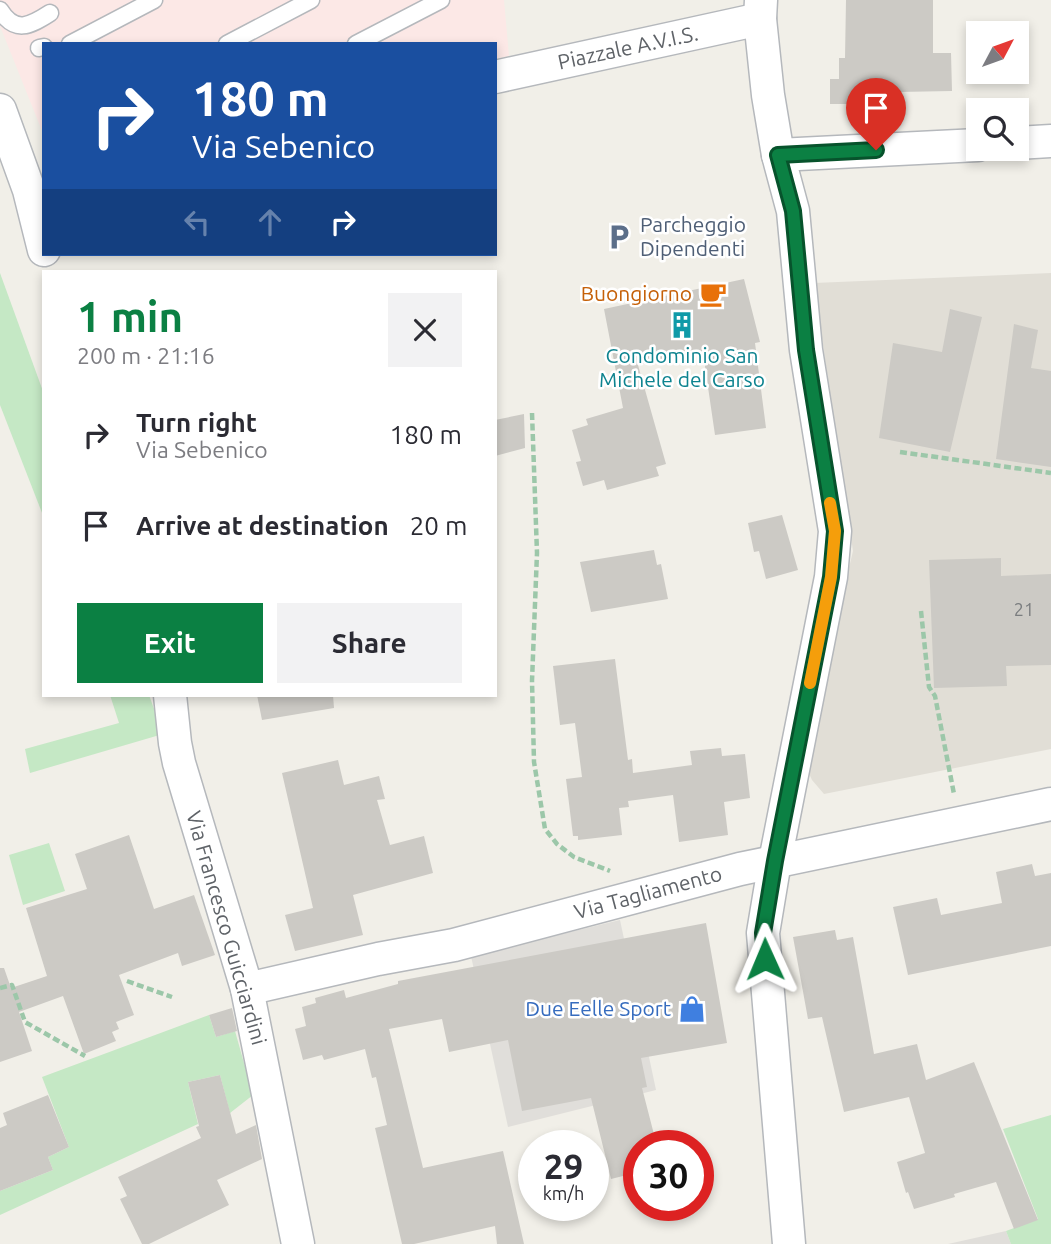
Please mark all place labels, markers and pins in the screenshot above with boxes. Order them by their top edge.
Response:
pin [846,78,906,150]
place label: Parcheggio Dipendenti [640,212,746,260]
parking icon: Parcheggio Dipendenti [604,222,634,252]
cafe icon: Buongiorno [698,279,728,309]
place label: Buongiorno [581,281,692,305]
building icon: Condominio San Michele del Carso [667,310,697,340]
place label: Condominio San Michele del Carso [599,343,765,391]
shop icon: Due Eelle Sport [677,994,707,1024]
place label: Due Eelle Sport [525,996,671,1020]

